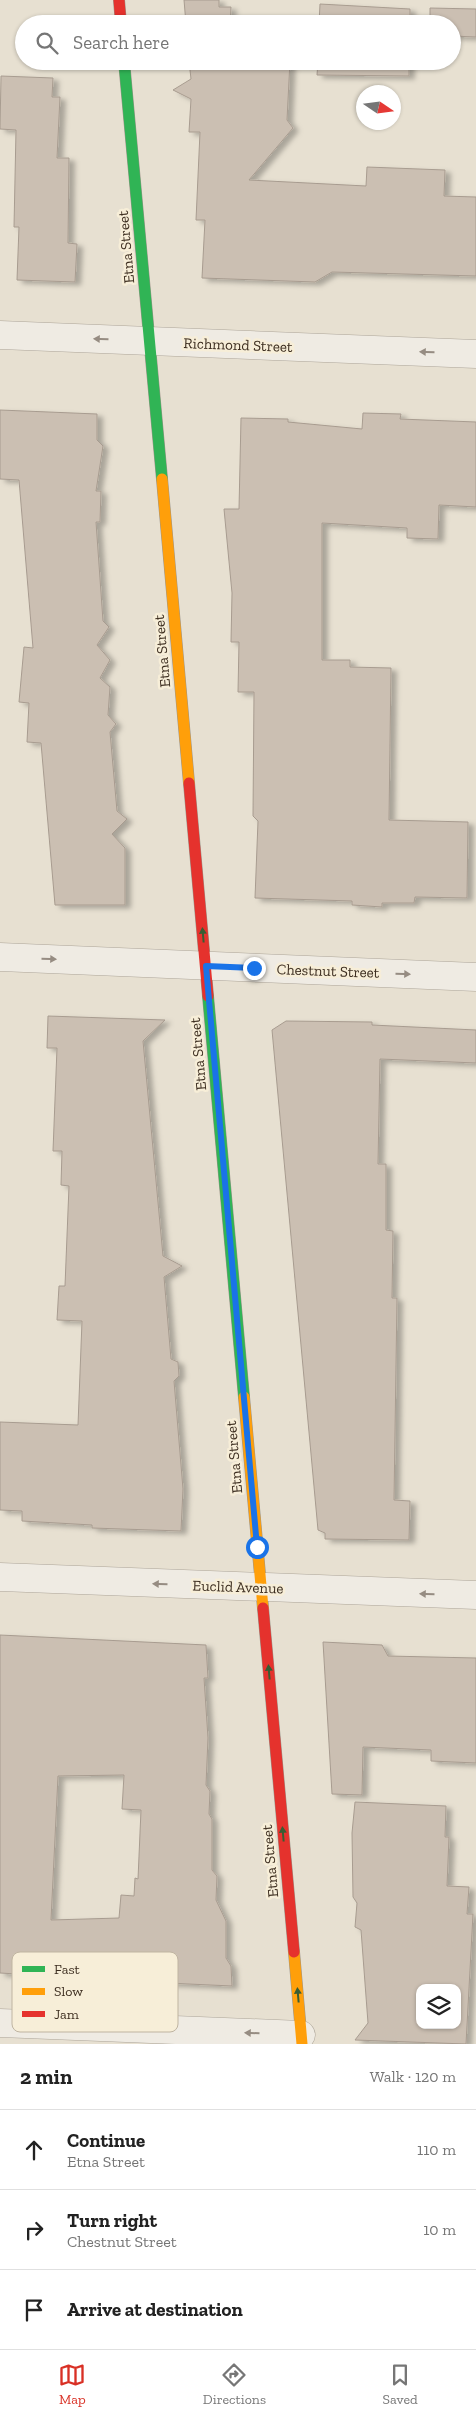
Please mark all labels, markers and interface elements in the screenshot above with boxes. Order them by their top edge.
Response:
search box [15,15,461,70]
icon: search [33,29,61,57]
text: Search here [73,31,169,54]
north arrow [356,85,401,130]
street label: Etna Street [114,209,138,284]
street label: Richmond Street [183,334,293,356]
one-way arrow [93,335,109,343]
one-way arrow [419,348,435,356]
street label: Etna Street [150,613,174,688]
one-way arrow [199,926,207,942]
one-way arrow [41,956,57,964]
route end [243,957,266,980]
street label: Chestnut Street [276,960,380,982]
one-way arrow [396,970,412,978]
street label: Etna Street [186,1016,210,1091]
street label: Etna Street [222,1419,246,1494]
route start [246,1536,269,1559]
street label: Euclid Avenue [192,1576,284,1598]
one-way arrow [152,1579,168,1587]
one-way arrow [419,1589,435,1597]
one-way arrow [264,1663,272,1679]
street label: Etna Street [258,1823,282,1898]
one-way arrow [279,1825,287,1841]
legend [12,1952,178,2032]
text: Fast [54,1961,81,1978]
text: Slow [54,1983,83,2000]
map controls [416,1984,461,2029]
button: layers [416,1984,461,2029]
one-way arrow [293,1987,301,2003]
text: Jam [54,2006,79,2023]
one-way arrow [244,2029,260,2037]
text: 2 min [20,2064,72,2089]
text: Walk · 120 m [370,2067,456,2086]
text: Continue [67,2129,145,2152]
icon: ahead [20,2136,48,2164]
text: 110 m [417,2140,456,2159]
text: Etna Street [67,2152,145,2171]
text: Turn right [67,2209,157,2232]
icon: right [20,2216,48,2244]
text: 10 m [423,2220,456,2239]
text: Chestnut Street [67,2232,177,2251]
icon: arrive [20,2296,48,2324]
text: Arrive at destination [67,2298,243,2321]
tab: Map [58,2361,86,2408]
tab: Directions [203,2361,266,2408]
tab: Saved [383,2361,418,2408]

